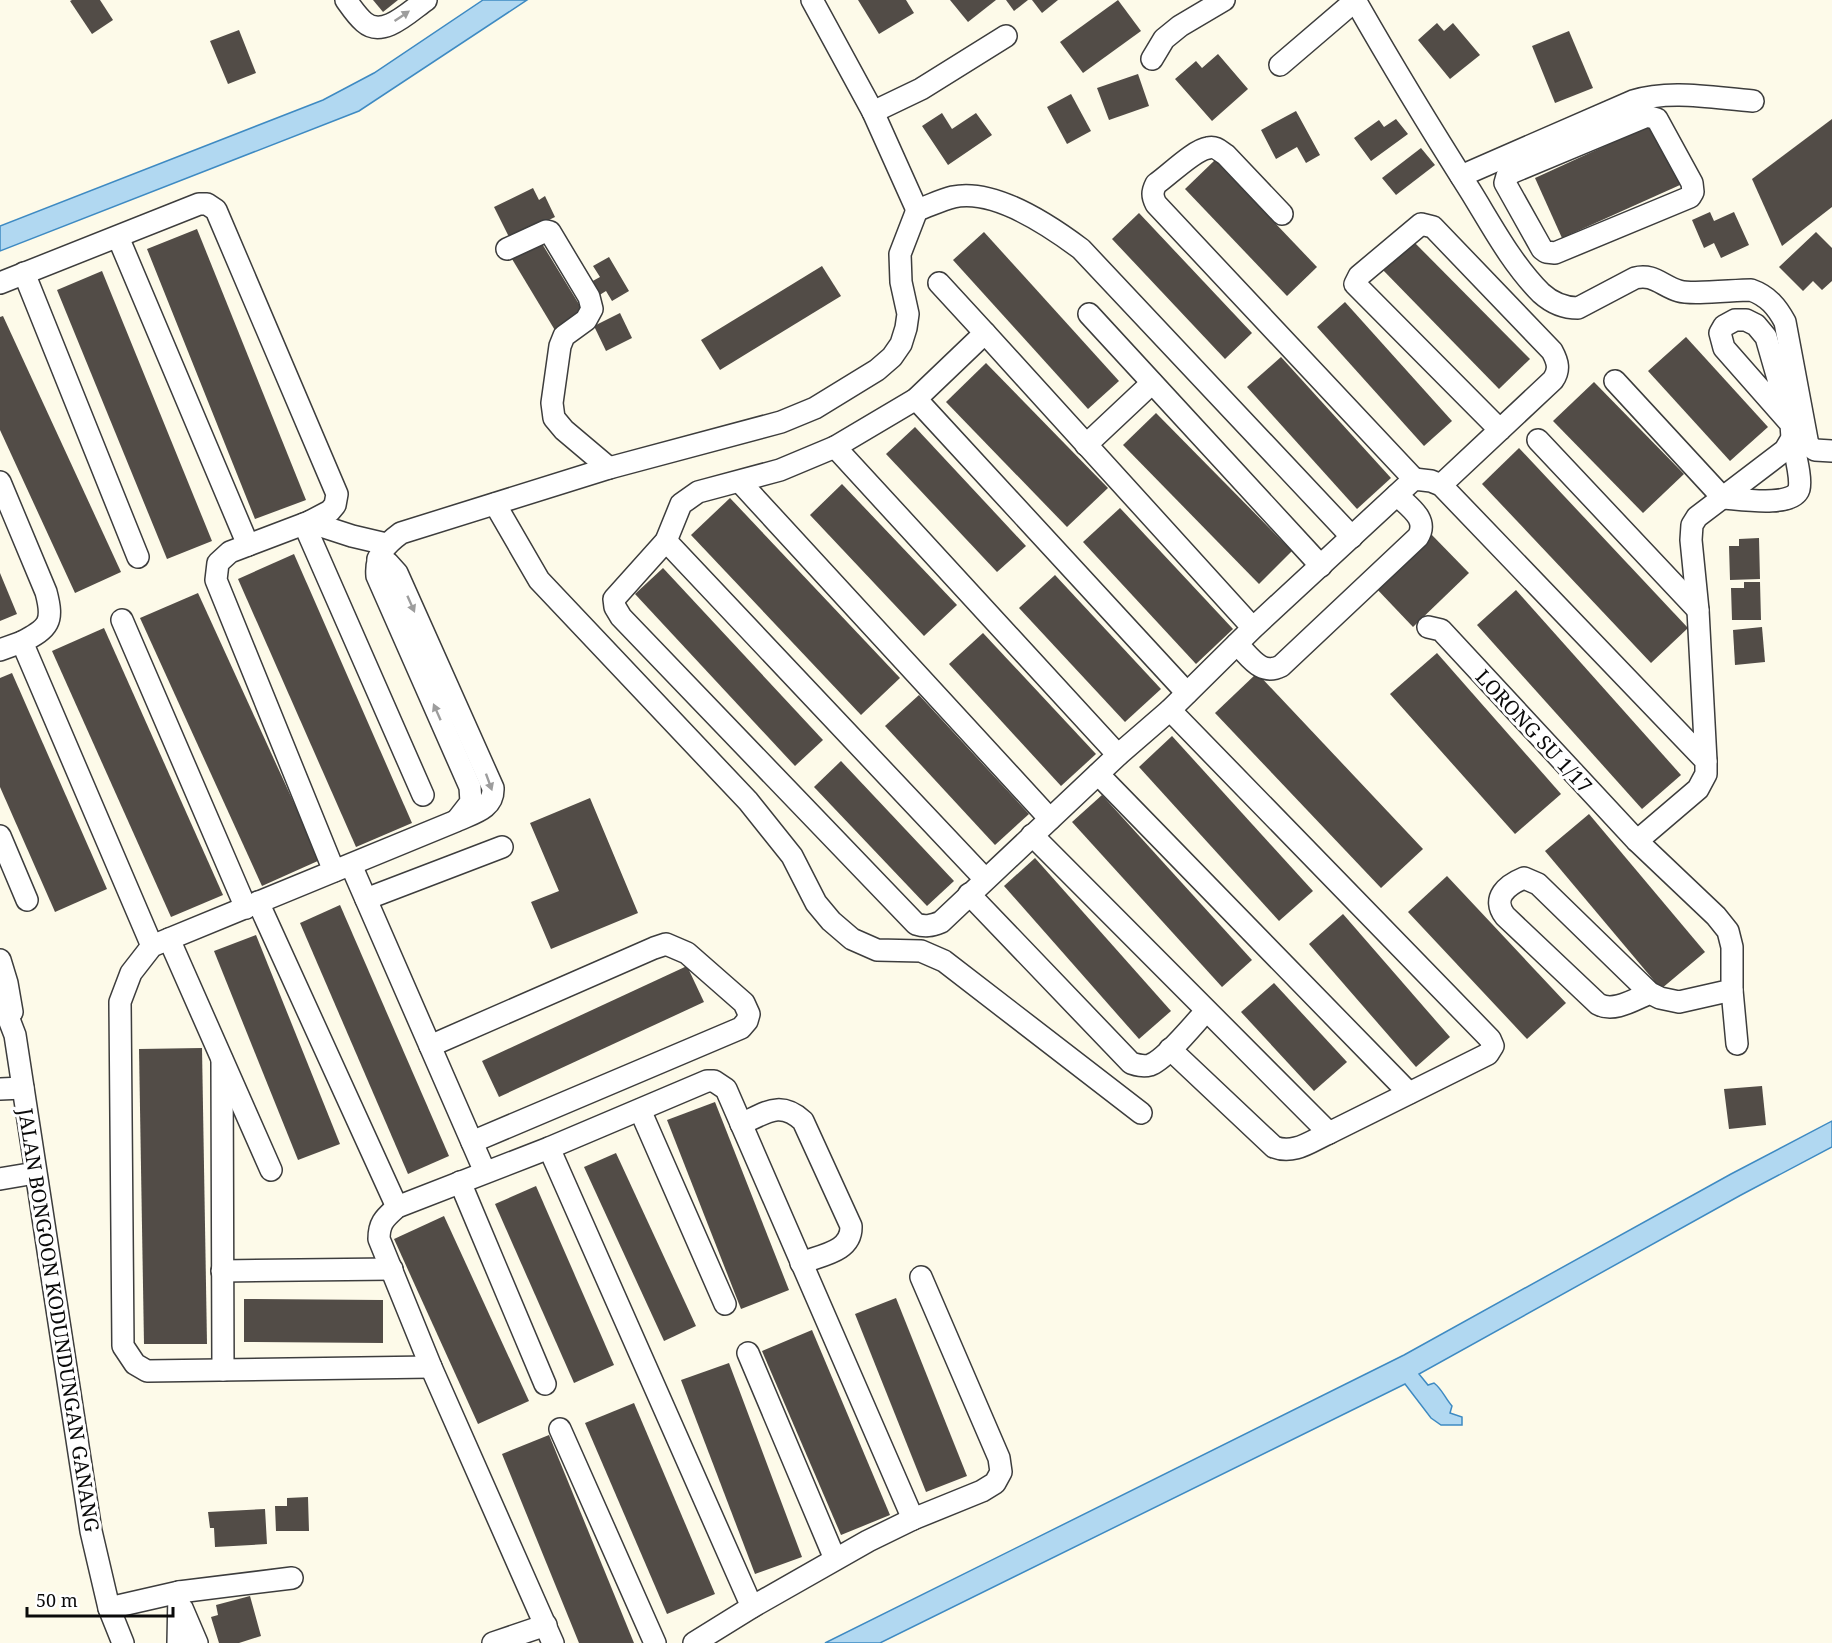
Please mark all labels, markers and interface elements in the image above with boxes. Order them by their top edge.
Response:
one-way arrow [393,10,409,22]
one-way arrow [406,595,416,613]
street label: LORONG SU 1/17 [1470,664,1598,798]
one-way arrow [432,703,441,720]
one-way arrow [485,773,495,791]
street label: JALAN BONGOON KODUNDUNGAN GANANG [12,1105,106,1534]
scale bar [27,1580,172,1618]
text: 50 m [36,1588,78,1612]

